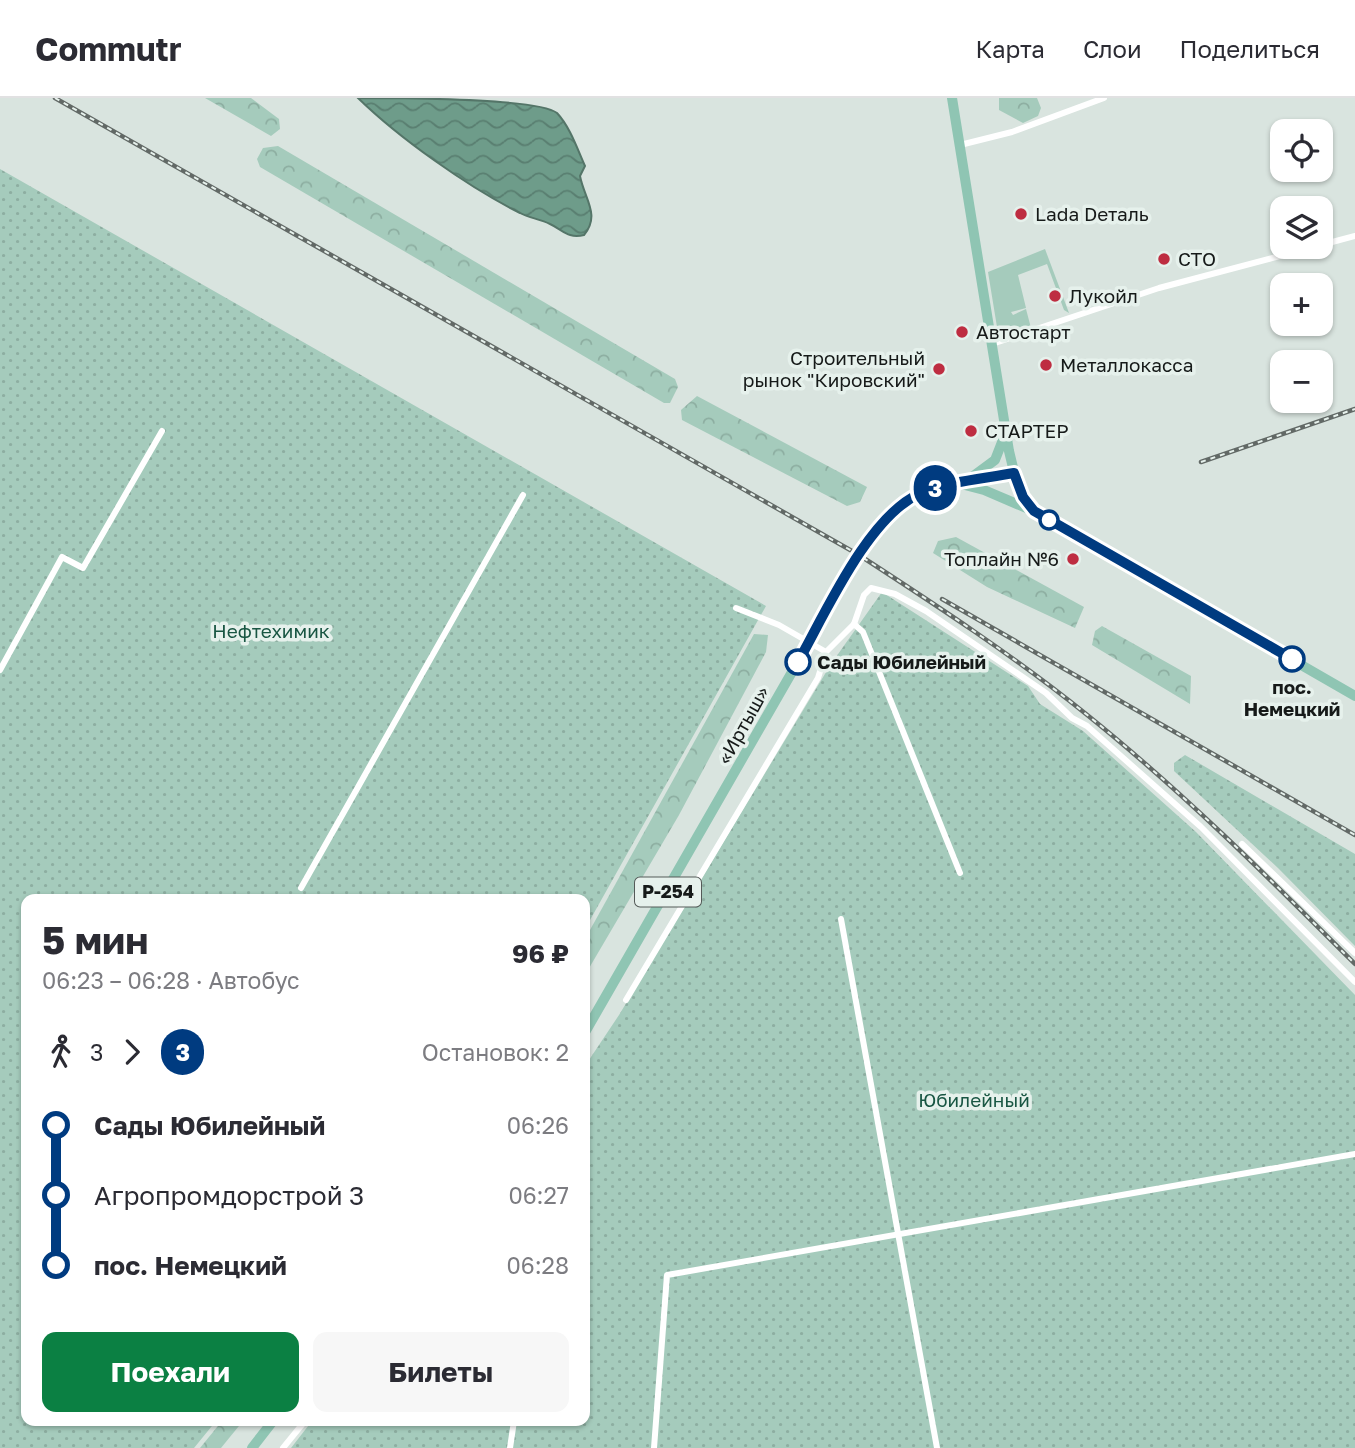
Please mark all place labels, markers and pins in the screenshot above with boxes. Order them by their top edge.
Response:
place label: Lada Dеталь [1035,202,1149,225]
marker: Lada Dеталь [1013,206,1029,222]
place label: СТО [1178,247,1216,270]
marker: СТО [1156,251,1172,267]
place label: Лукойл [1069,284,1138,307]
marker: Лукойл [1047,288,1063,304]
place label: Автостарт [976,320,1071,343]
marker: Автостарт [954,324,970,340]
place label: Строительный рынок "Кировский" [743,346,925,391]
place label: Металлокасса [1060,353,1193,376]
marker: Металлокасса [1038,357,1054,373]
marker: Строительный рынок "Кировский" [931,361,947,377]
place label: СТАРТЕР [985,419,1069,442]
marker: СТАРТЕР [963,423,979,439]
unlabelled marker [1039,510,1059,530]
place label: Топлайн №6 [944,547,1059,570]
marker: Топлайн №6 [1065,551,1081,567]
marker: пос. Немецкий [1279,646,1305,672]
marker: Сады Юбилейный [785,649,811,675]
place label: Сады Юбилейный [817,650,986,673]
place label: пос. Немецкий [1244,675,1340,720]

